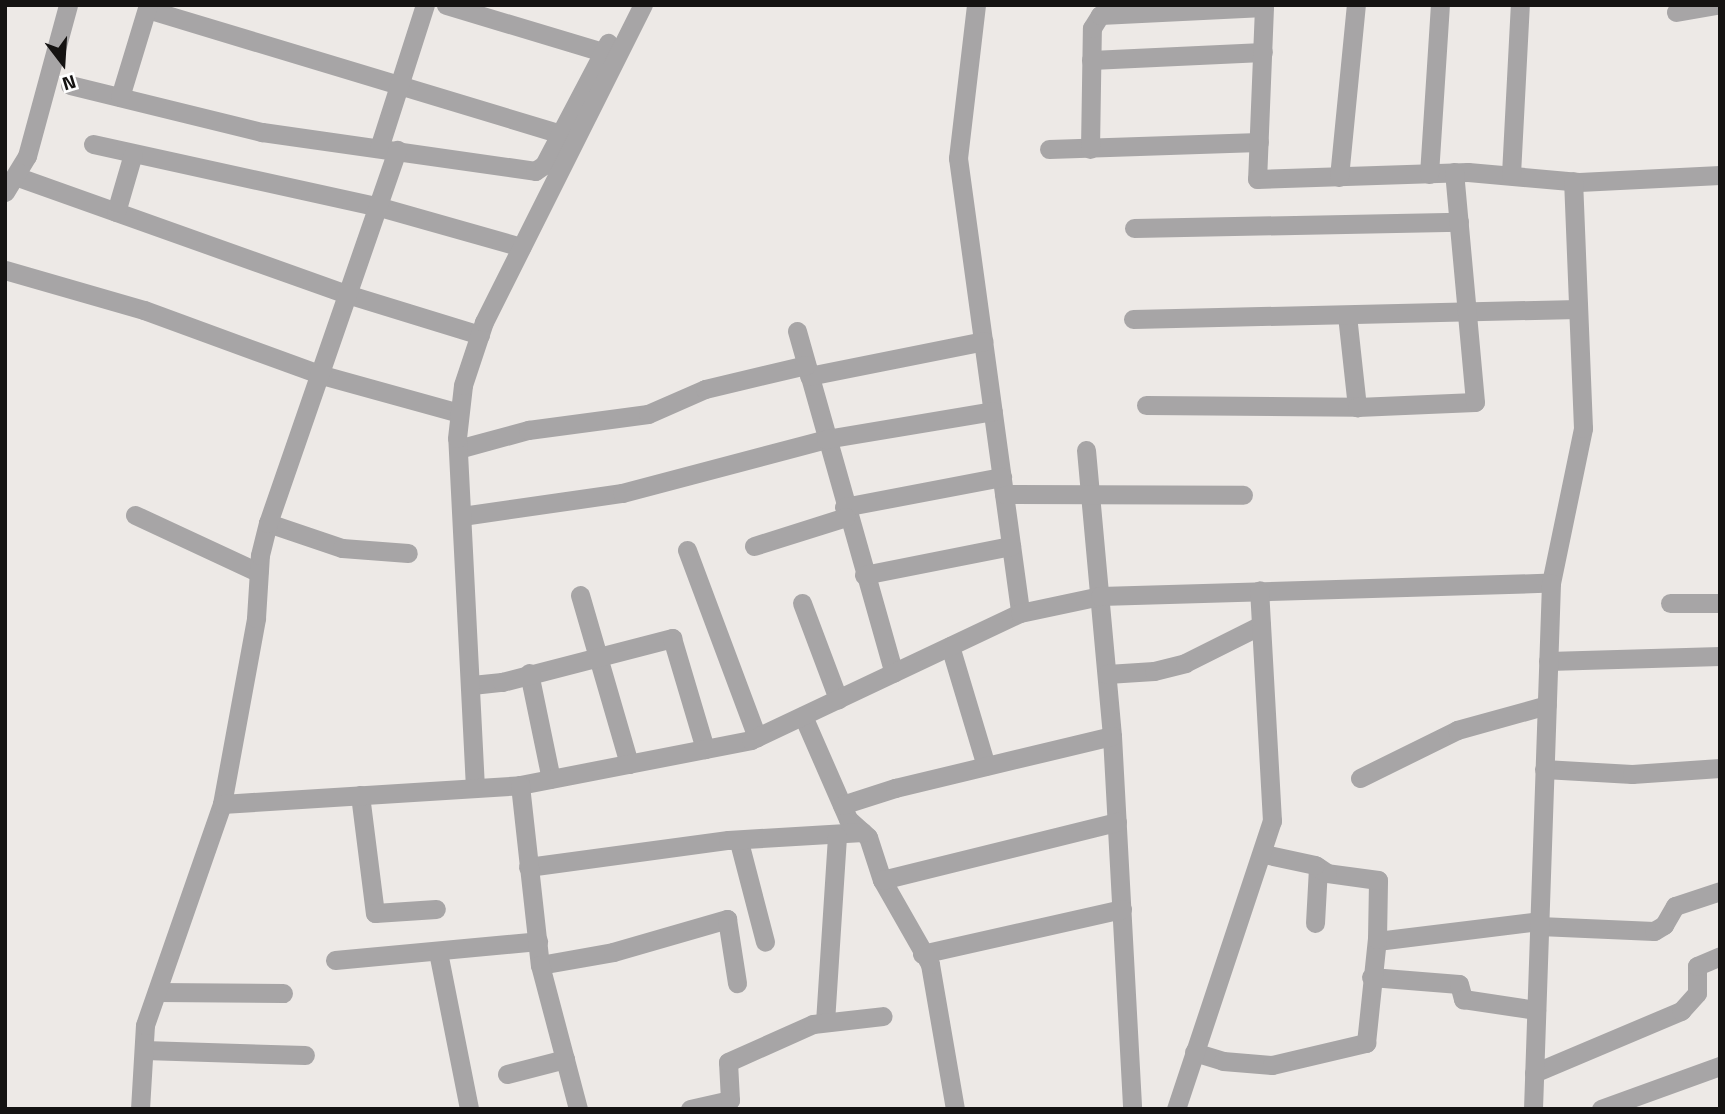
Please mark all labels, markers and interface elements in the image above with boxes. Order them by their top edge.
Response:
north arrow [28,28,98,98]
text: N [59,68,80,99]

